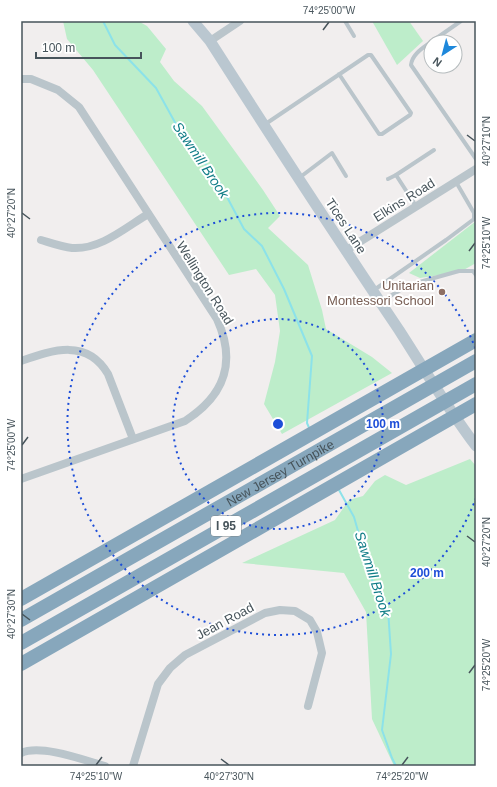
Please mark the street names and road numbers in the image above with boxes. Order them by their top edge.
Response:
street label: Elkins Road [371,175,437,225]
street label: Tices Lane [323,195,369,257]
street label: Wellington Road [173,239,237,327]
street label: New Jersey Turnpike [223,436,336,509]
road number: I 95 [211,516,241,536]
street label: Jean Road [194,600,256,642]

